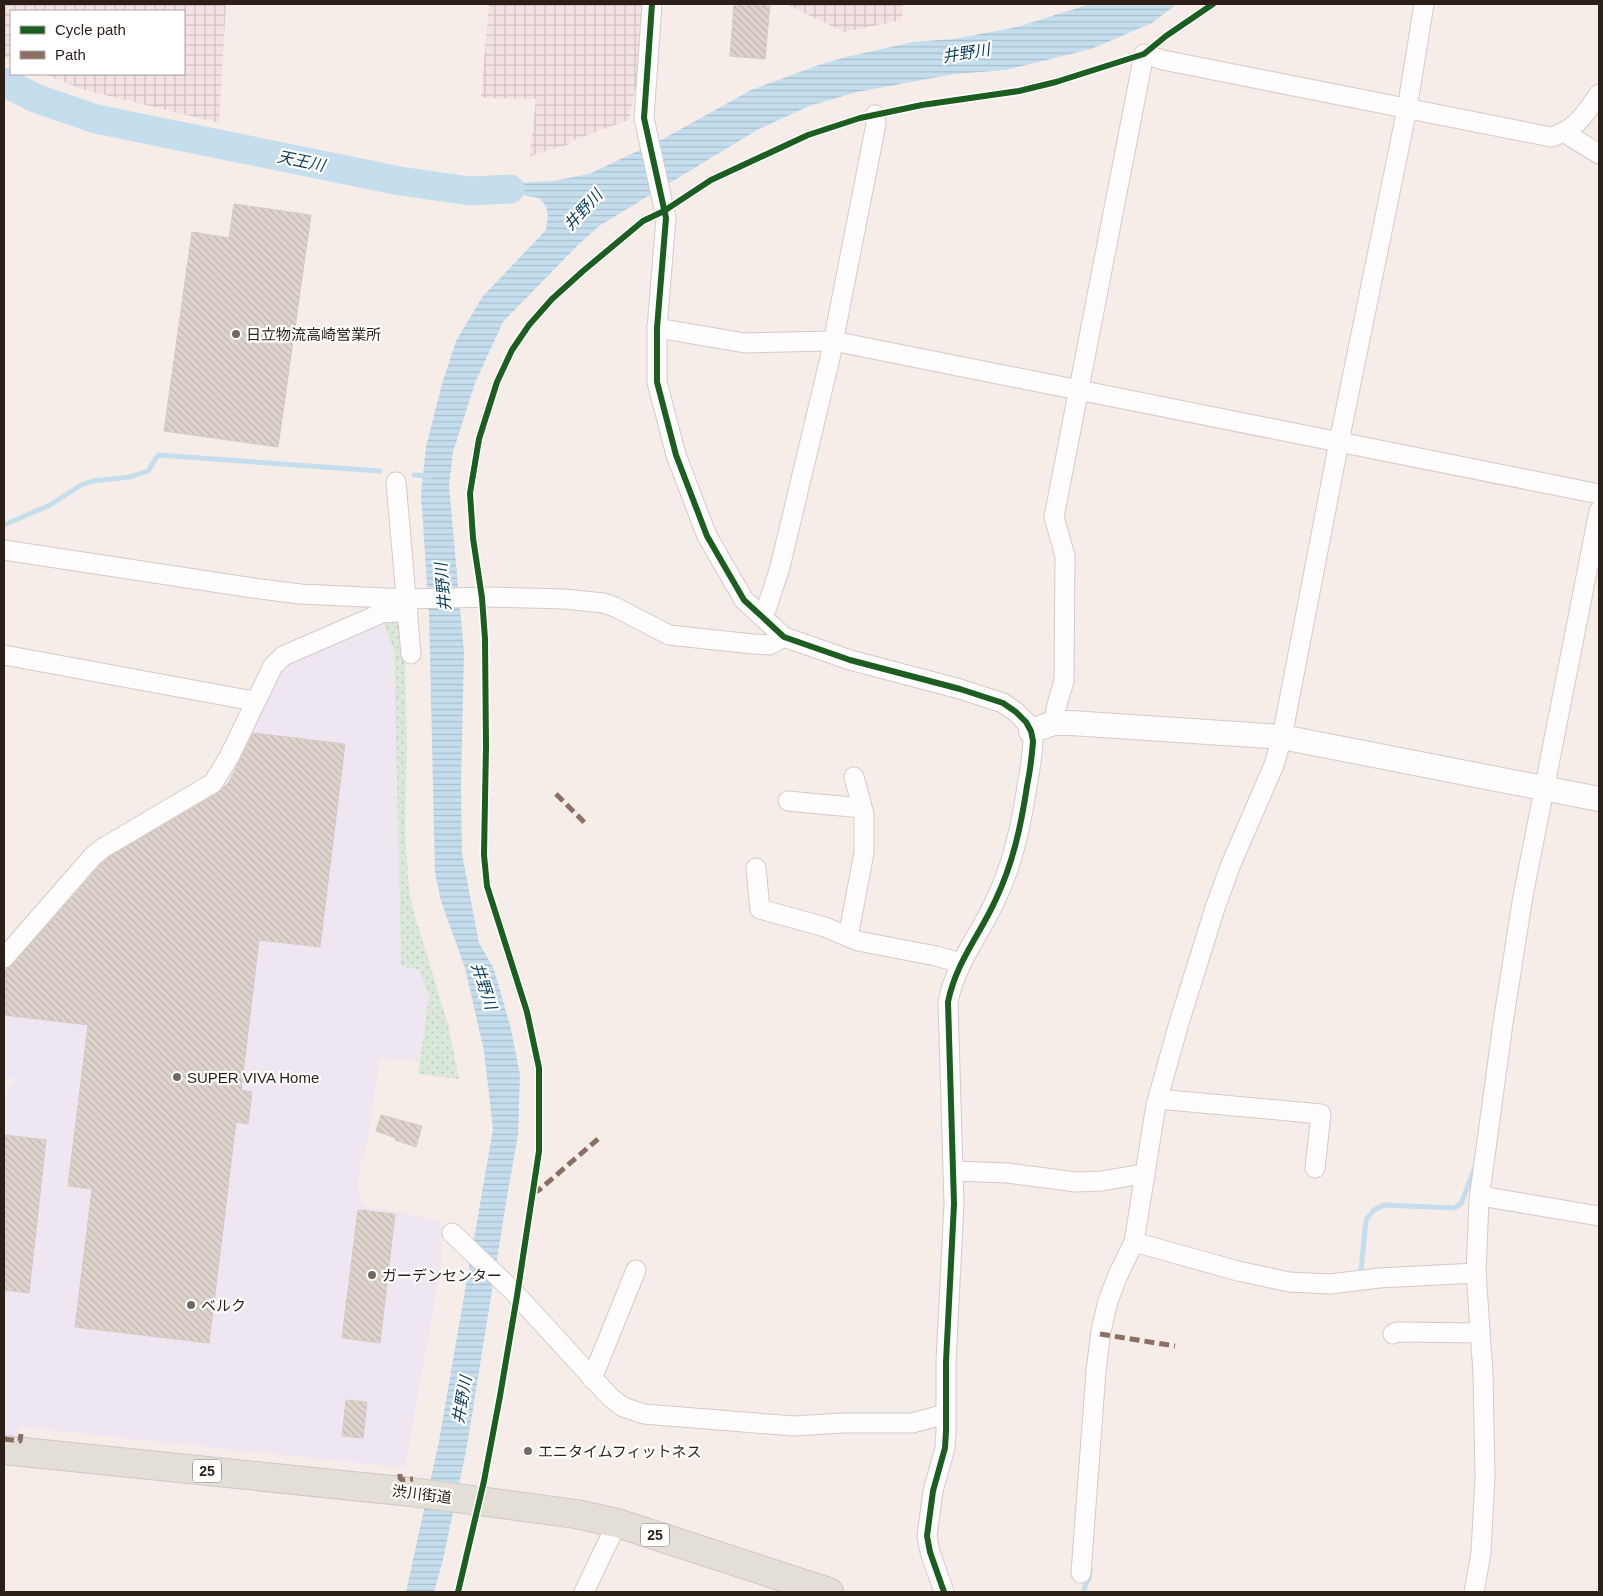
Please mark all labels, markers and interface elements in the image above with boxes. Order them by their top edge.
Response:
legend [10,10,185,75]
text: Cycle path [55,21,126,38]
water label: 井野川 [941,41,993,65]
text: Path [55,46,86,63]
water label: 天王川 [276,148,328,175]
water label: 井野川 [561,185,607,234]
place label: 日立物流高崎営業所 [246,326,381,343]
marker: 日立物流高崎営業所 [230,328,242,340]
water label: 井野川 [432,560,454,612]
water label: 井野川 [468,961,500,1013]
place label: SUPER VIVA Home [187,1069,319,1086]
marker: SUPER VIVA Home [171,1071,183,1083]
place label: ガーデンセンター [382,1267,502,1284]
marker: ガーデンセンター [366,1269,378,1281]
place label: ベルク [201,1297,246,1314]
marker: ベルク [185,1299,197,1311]
water label: 井野川 [449,1373,475,1425]
place label: エニタイムフィットネス [538,1443,702,1460]
marker: エニタイムフィットネス [522,1445,534,1457]
road number: 25 [193,1460,221,1482]
street label: 渋川街道 [391,1482,453,1506]
road number: 25 [641,1524,669,1546]

